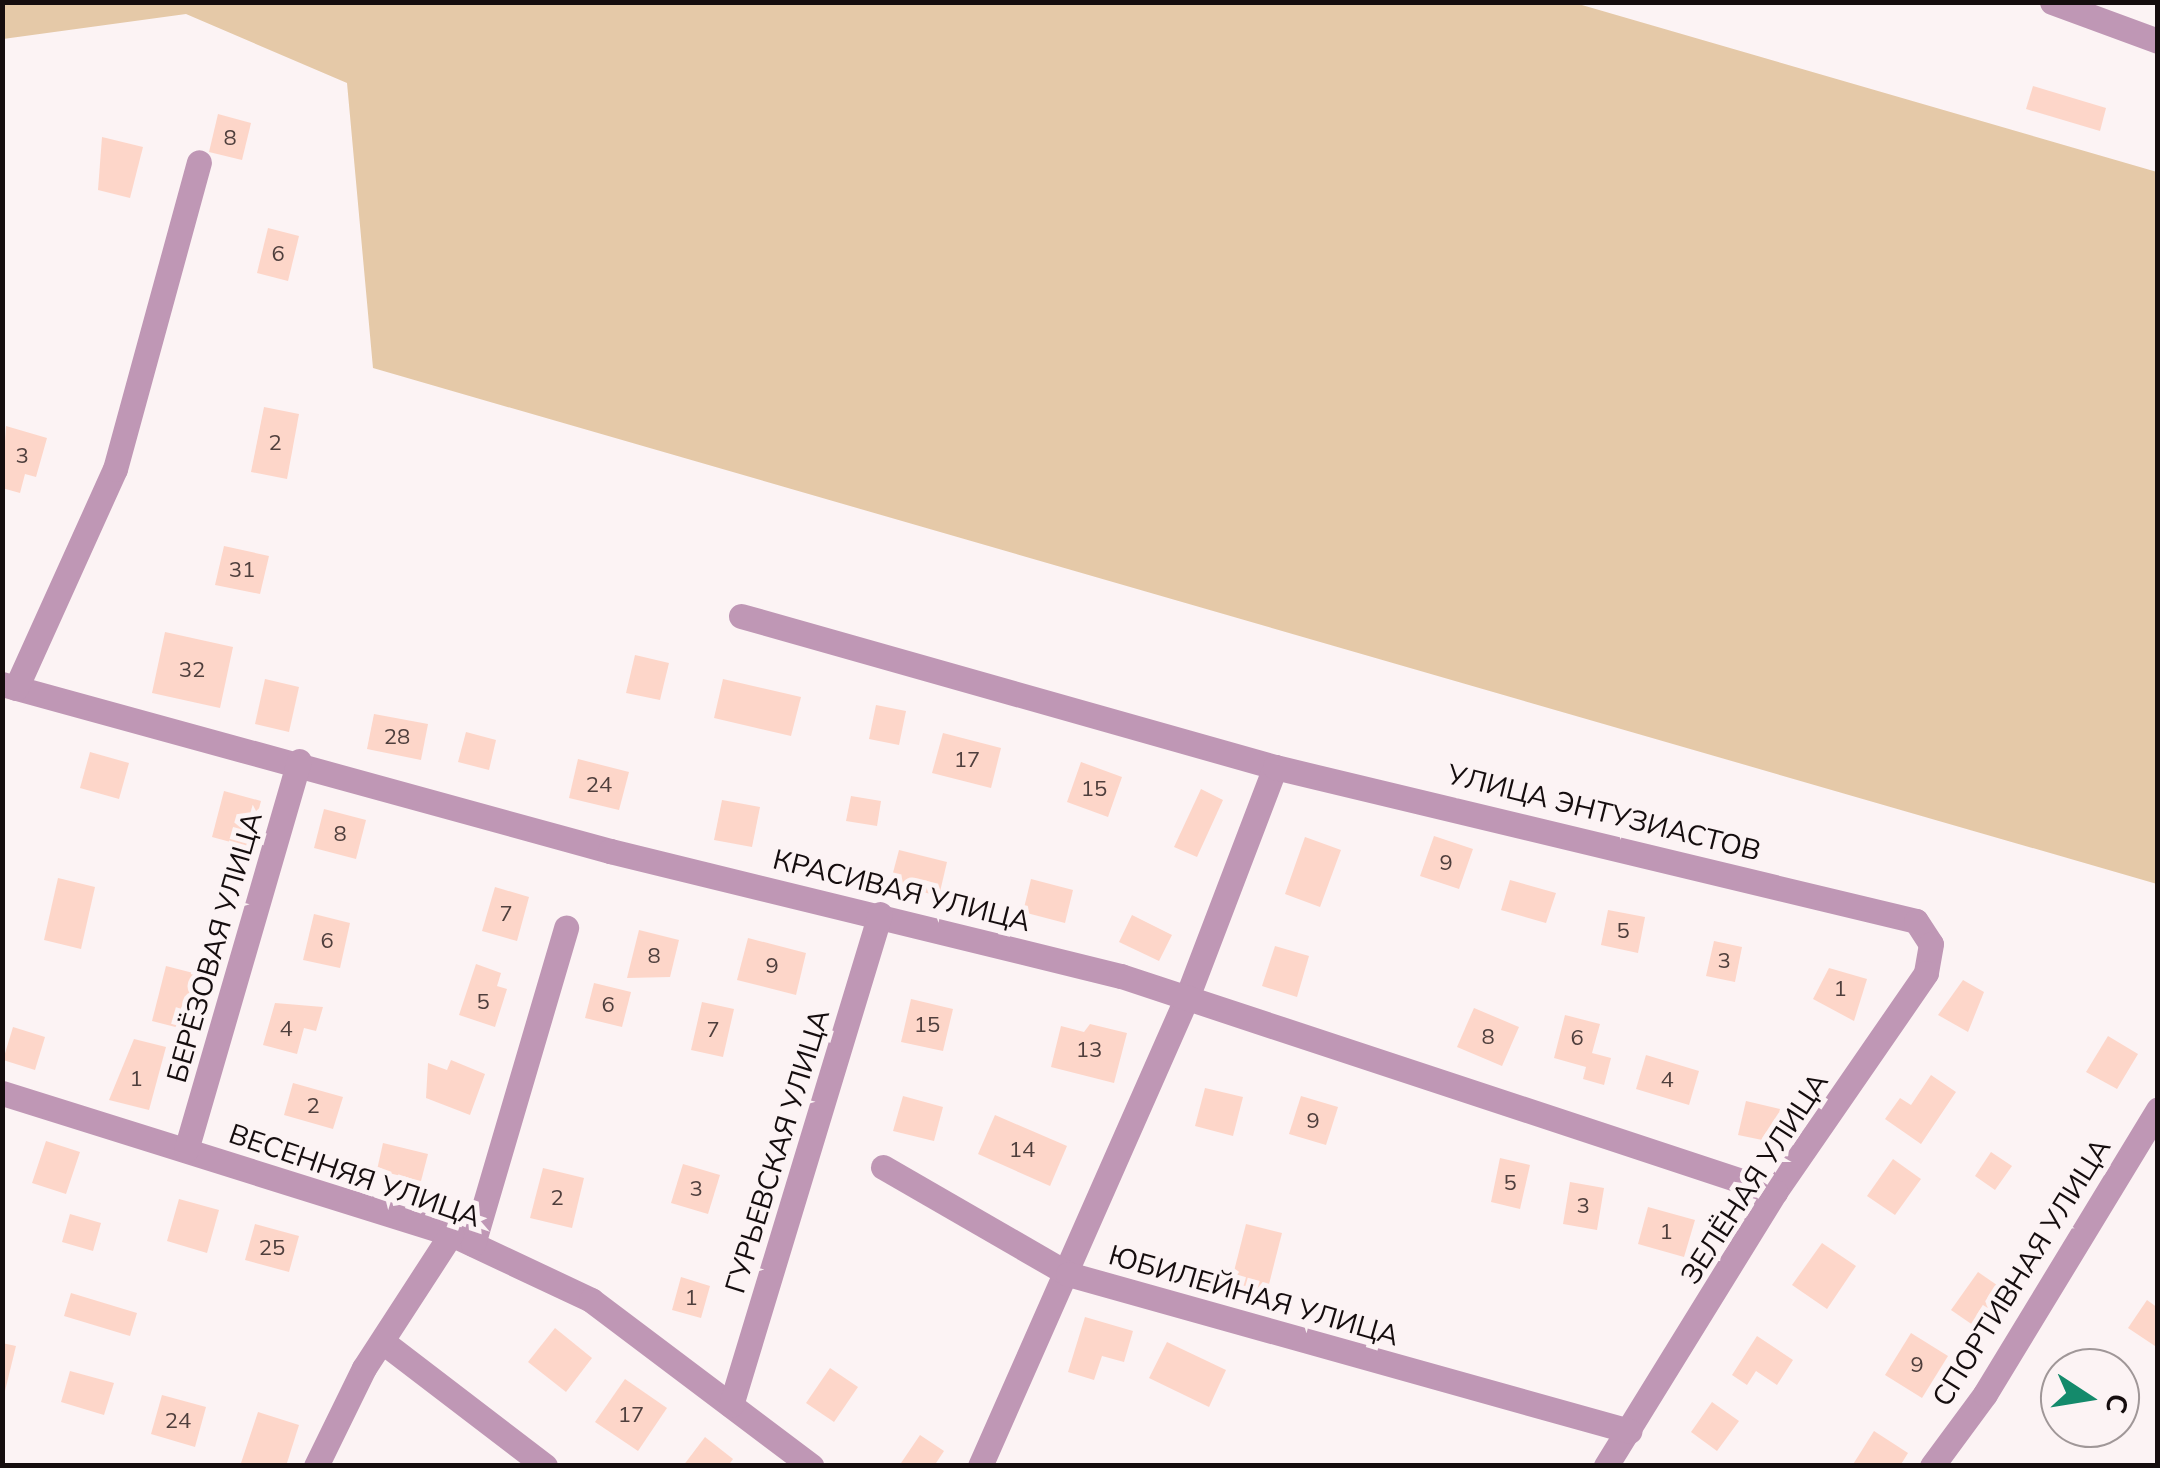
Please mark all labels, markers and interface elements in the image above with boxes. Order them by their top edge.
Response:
house number: 8 [223,125,237,151]
house number: 6 [271,241,285,267]
house number: 2 [268,430,282,456]
house number: 3 [15,443,29,469]
house number: 31 [229,557,255,583]
house number: 32 [179,657,205,683]
house number: 28 [384,724,410,750]
house number: 17 [954,747,980,773]
street label: УЛИЦА ЭНТУЗИАСТОВ [1444,757,1764,867]
house number: 24 [586,772,612,798]
house number: 15 [1081,776,1107,802]
street label: БЕРЁЗОВАЯ УЛИЦА [159,808,269,1086]
house number: 8 [333,821,347,847]
street label: КРАСИВАЯ УЛИЦА [770,842,1034,938]
house number: 9 [1439,850,1453,876]
house number: 7 [499,901,513,927]
house number: 5 [1616,918,1630,944]
house number: 6 [320,928,334,954]
house number: 8 [647,943,661,969]
house number: 3 [1717,948,1731,974]
house number: 9 [765,953,779,979]
house number: 1 [1833,976,1847,1002]
house number: 5 [476,989,490,1015]
house number: 6 [601,992,615,1018]
street label: ГУРЬЕВСКАЯ УЛИЦА [718,1005,836,1297]
house number: 15 [914,1012,940,1038]
house number: 4 [279,1016,293,1042]
house number: 7 [706,1017,720,1043]
house number: 8 [1481,1024,1495,1050]
house number: 6 [1570,1025,1584,1051]
house number: 13 [1076,1037,1102,1063]
house number: 1 [129,1066,143,1092]
street label: ЗЕЛЁНАЯ УЛИЦА [1673,1066,1835,1290]
house number: 4 [1660,1067,1674,1093]
house number: 2 [306,1093,320,1119]
house number: 9 [1306,1108,1320,1134]
street label: ВЕСЕННЯЯ УЛИЦА [225,1116,485,1234]
street label: СПОРТИВНАЯ УЛИЦА [1925,1132,2117,1412]
house number: 14 [1009,1137,1035,1163]
house number: 5 [1503,1170,1517,1196]
house number: 3 [689,1176,703,1202]
house number: 2 [550,1185,564,1211]
house number: 3 [1576,1193,1590,1219]
house number: 1 [1659,1219,1673,1245]
house number: 25 [259,1235,285,1261]
street label: ЮБИЛЕЙНАЯ УЛИЦА [1105,1237,1403,1353]
house number: 1 [684,1285,698,1311]
north arrow [2040,1348,2140,1448]
house number: 9 [1910,1352,1924,1378]
house number: 17 [618,1402,644,1428]
house number: 24 [165,1408,191,1434]

